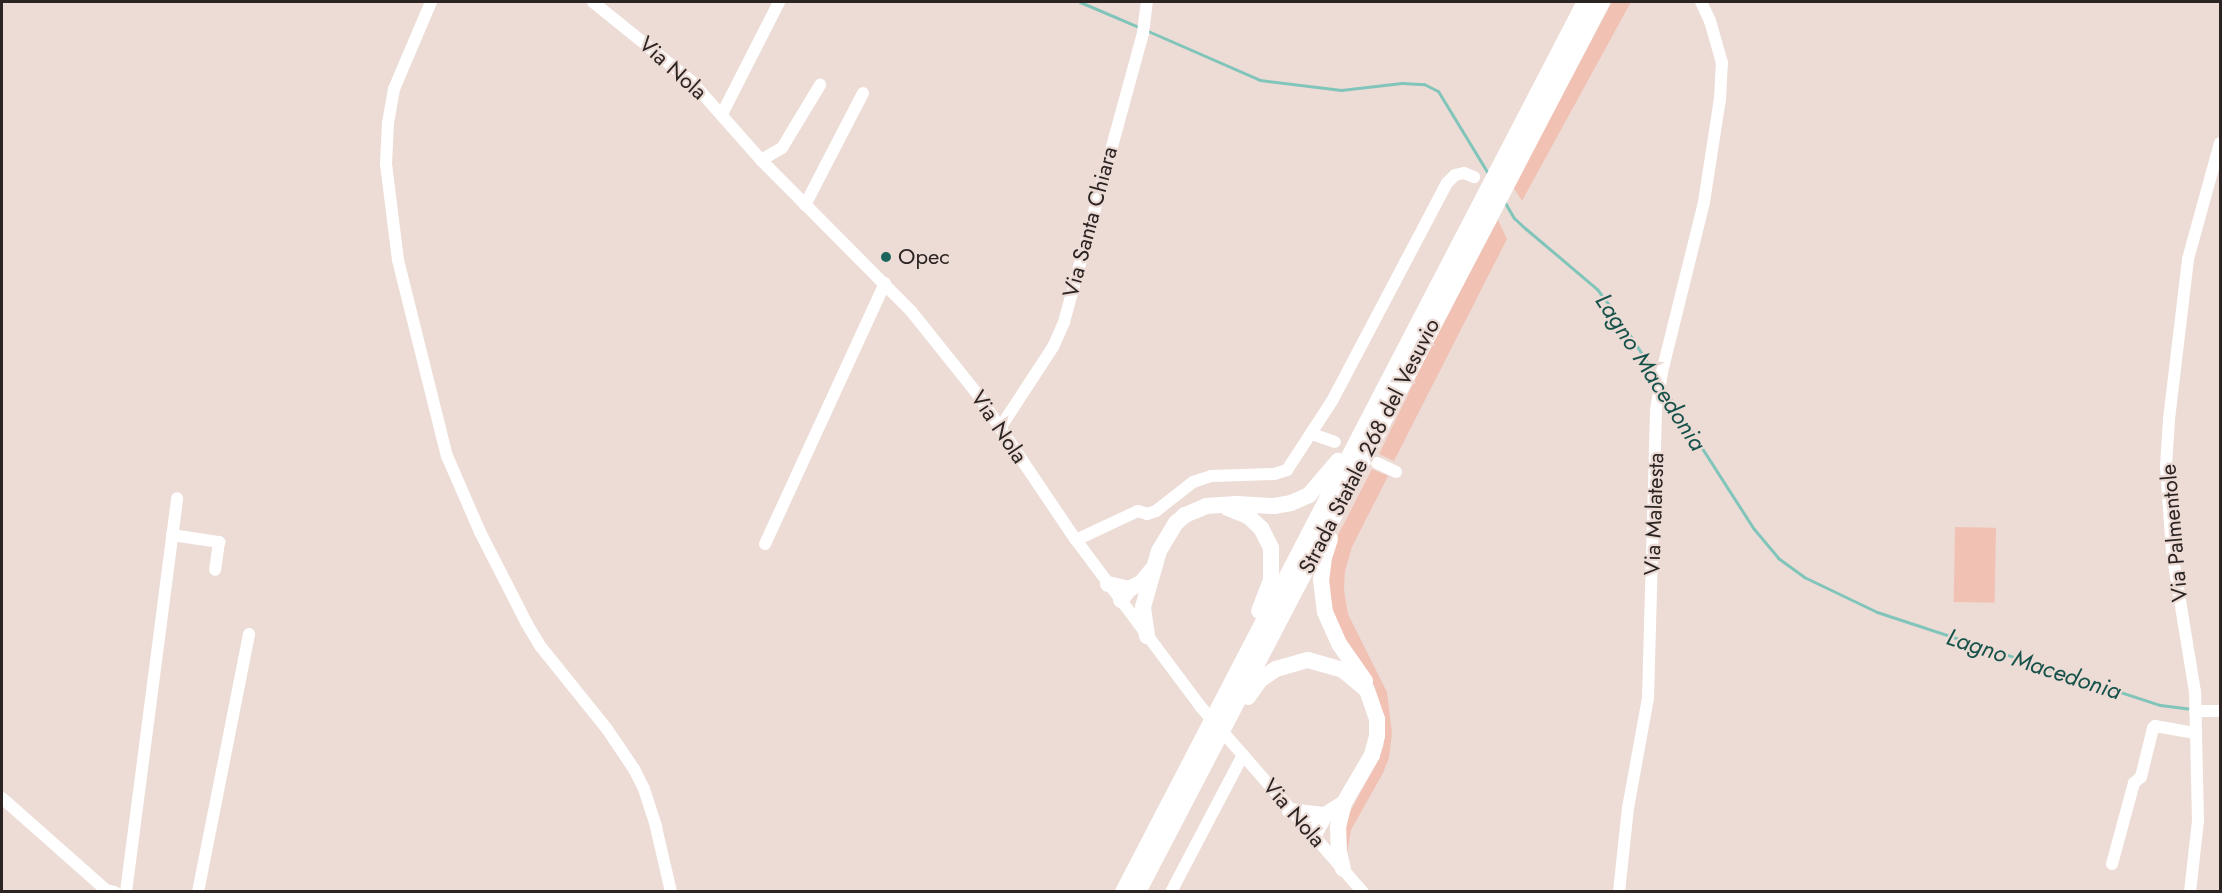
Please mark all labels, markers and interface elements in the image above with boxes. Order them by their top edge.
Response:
street label: Via Nola [634,31,712,105]
street label: Via Santa Chiara [1057,144,1123,300]
place label: Opec [898,244,950,270]
marker: Opec [879,250,893,264]
water label: Lagno Macedonia [1589,288,1713,456]
street label: Strada Statale 268 del Vesuvio [1293,314,1445,578]
street label: Via Nola [965,386,1033,468]
street label: Via Malatesta [1639,452,1669,576]
street label: Via Palmentole [2155,463,2193,603]
water label: Lagno Macedonia [1943,622,2125,706]
street label: Via Nola [1257,773,1331,853]

